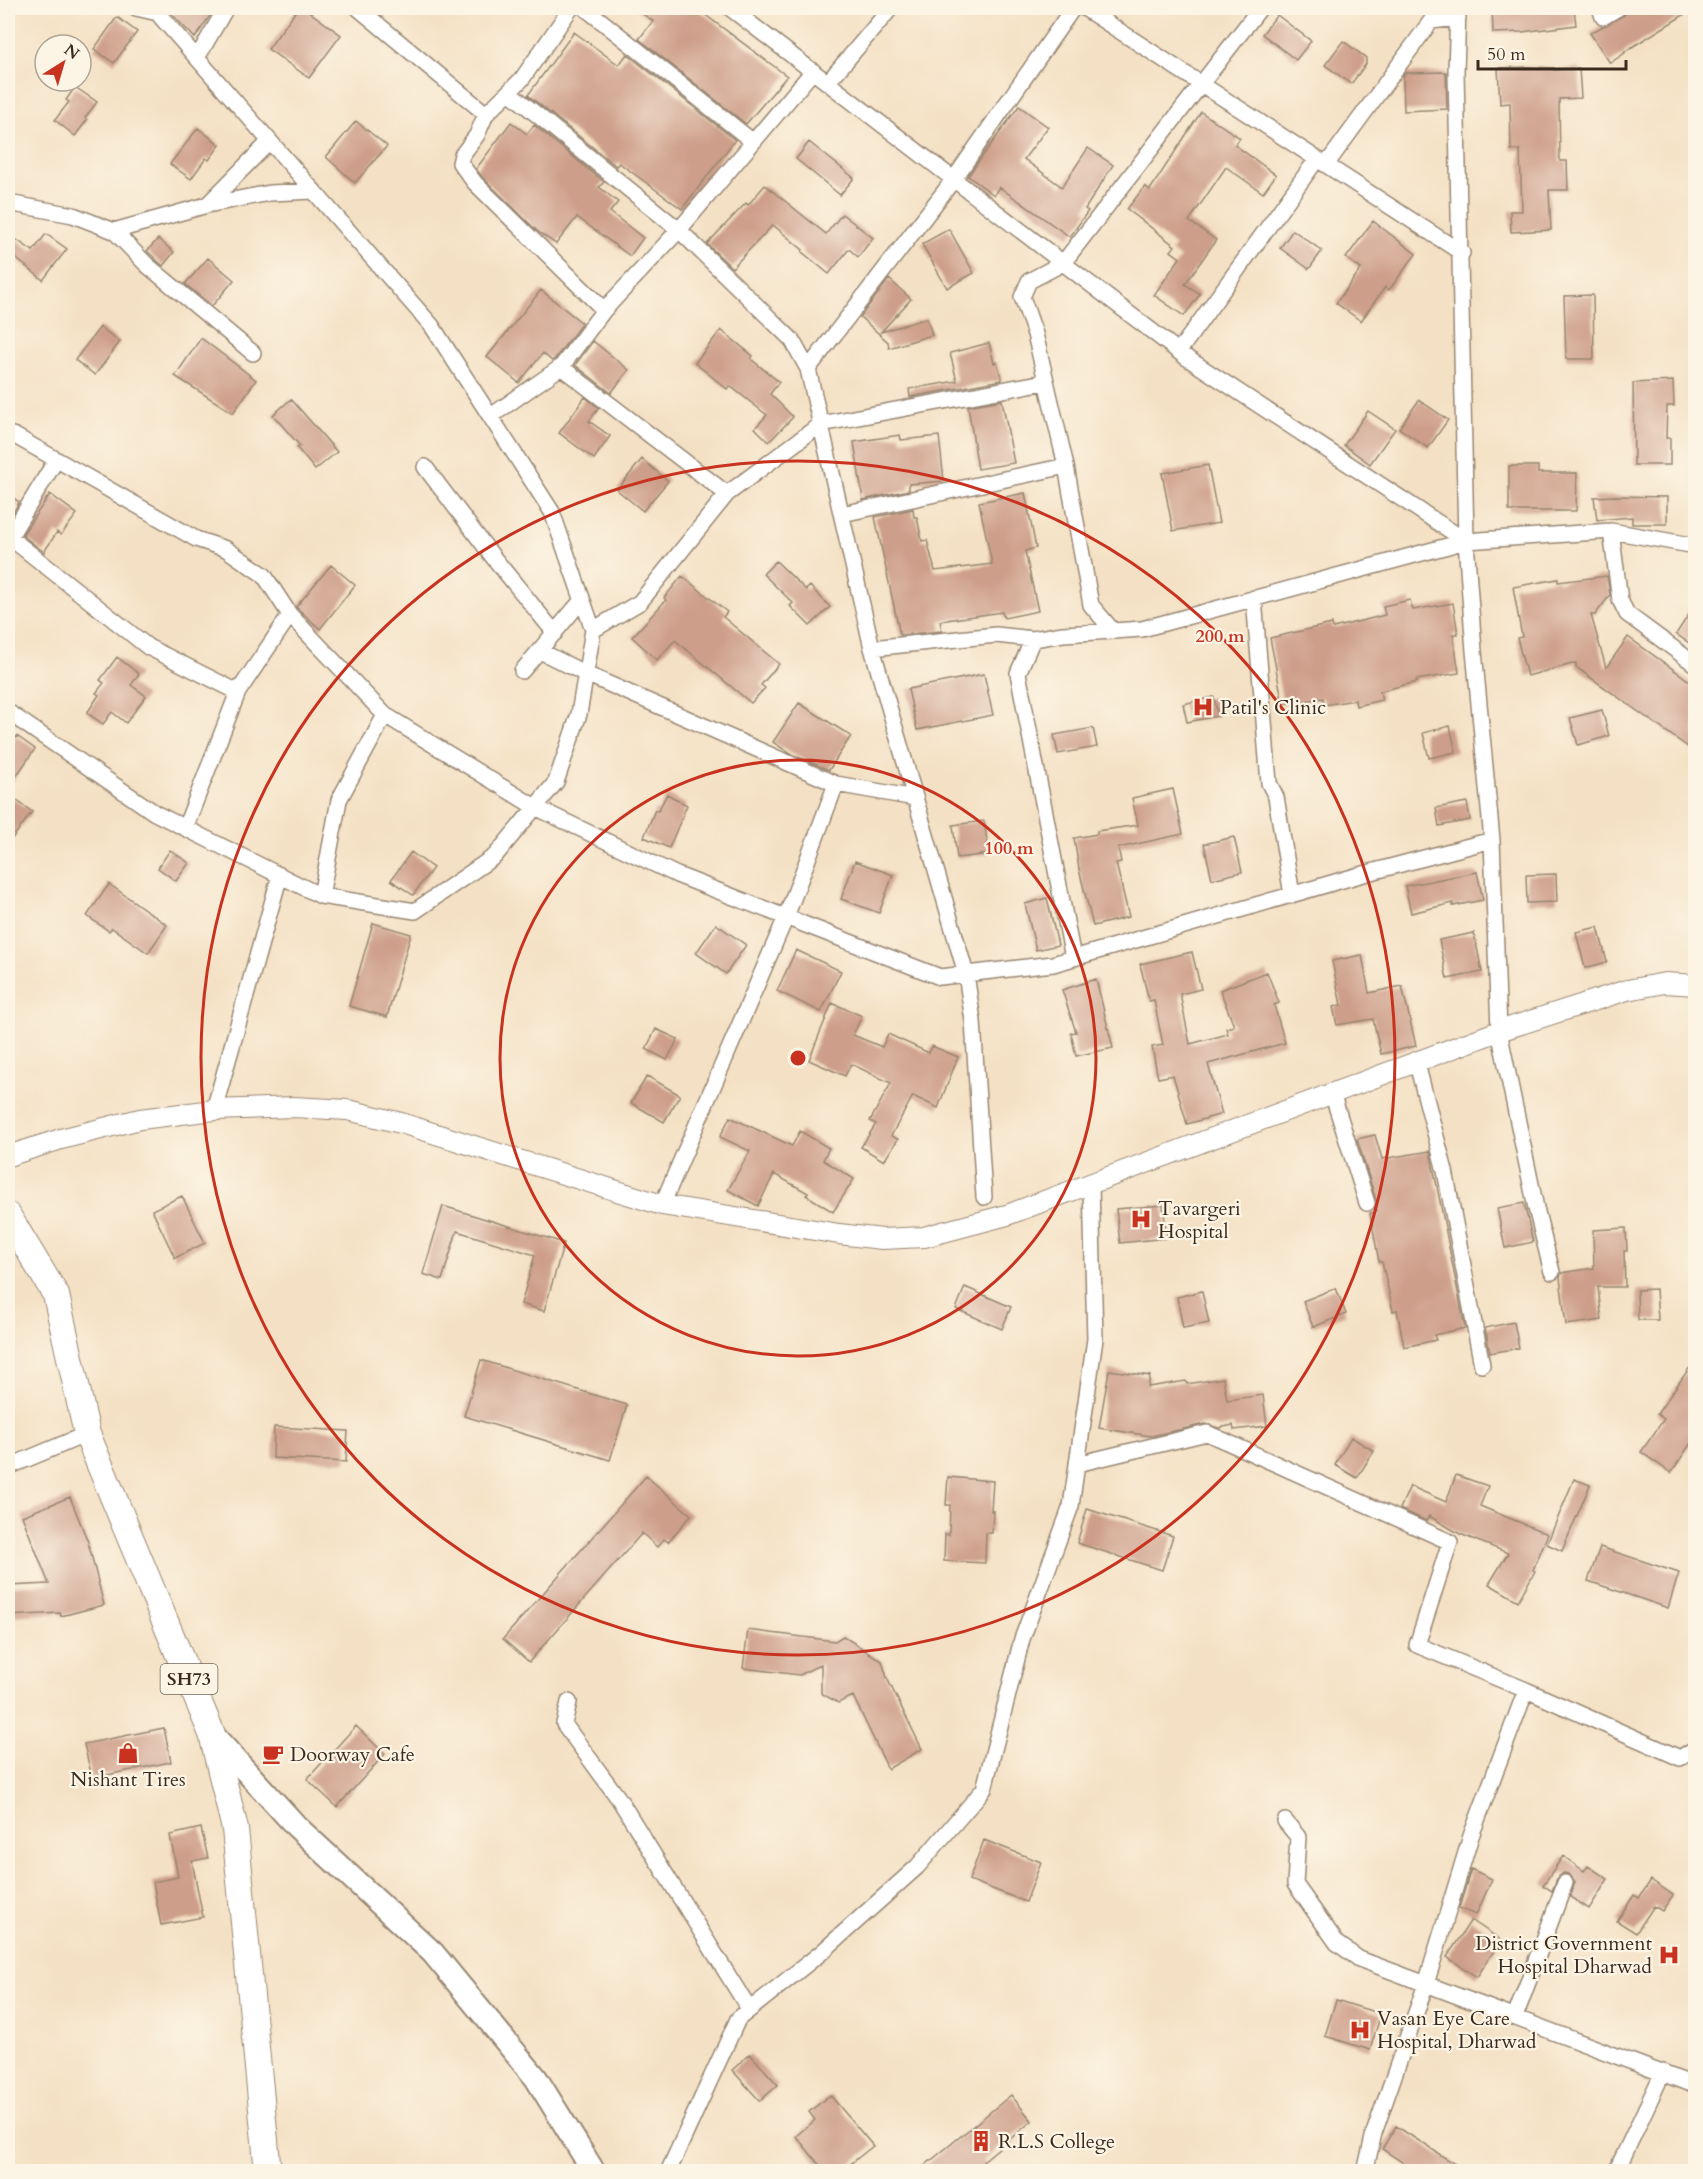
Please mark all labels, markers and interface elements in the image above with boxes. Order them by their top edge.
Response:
north arrow [33,33,93,93]
scale bar [1478,33,1626,71]
text: N [59,39,84,65]
text: 50 m [1487,42,1526,67]
text: 200 m [1195,624,1245,649]
place label: Patil's Clinic [1220,694,1326,721]
hospital icon: Patil's Clinic [1191,695,1215,719]
text: 100 m [984,836,1034,861]
centre of rings [788,1048,808,1068]
place label: Tavargeri Hospital [1158,1195,1241,1245]
hospital icon: Tavargeri Hospital [1129,1207,1153,1231]
road number: SH73 [160,1664,218,1694]
shop icon: Nishant Tires [116,1741,140,1765]
place label: Doorway Cafe [290,1741,415,1768]
cafe icon: Doorway Cafe [261,1742,285,1766]
place label: Nishant Tires [70,1766,186,1793]
place label: District Government Hospital Dharwad [1475,1930,1653,1980]
hospital icon: District Government Hospital Dharwad [1657,1943,1681,1967]
place label: Vasan Eye Care Hospital, Dharwad [1377,2005,1537,2055]
hospital icon: Vasan Eye Care Hospital, Dharwad [1348,2018,1372,2042]
place label: R.L.S College [998,2128,1115,2155]
building icon: R.L.S College [969,2129,993,2153]

